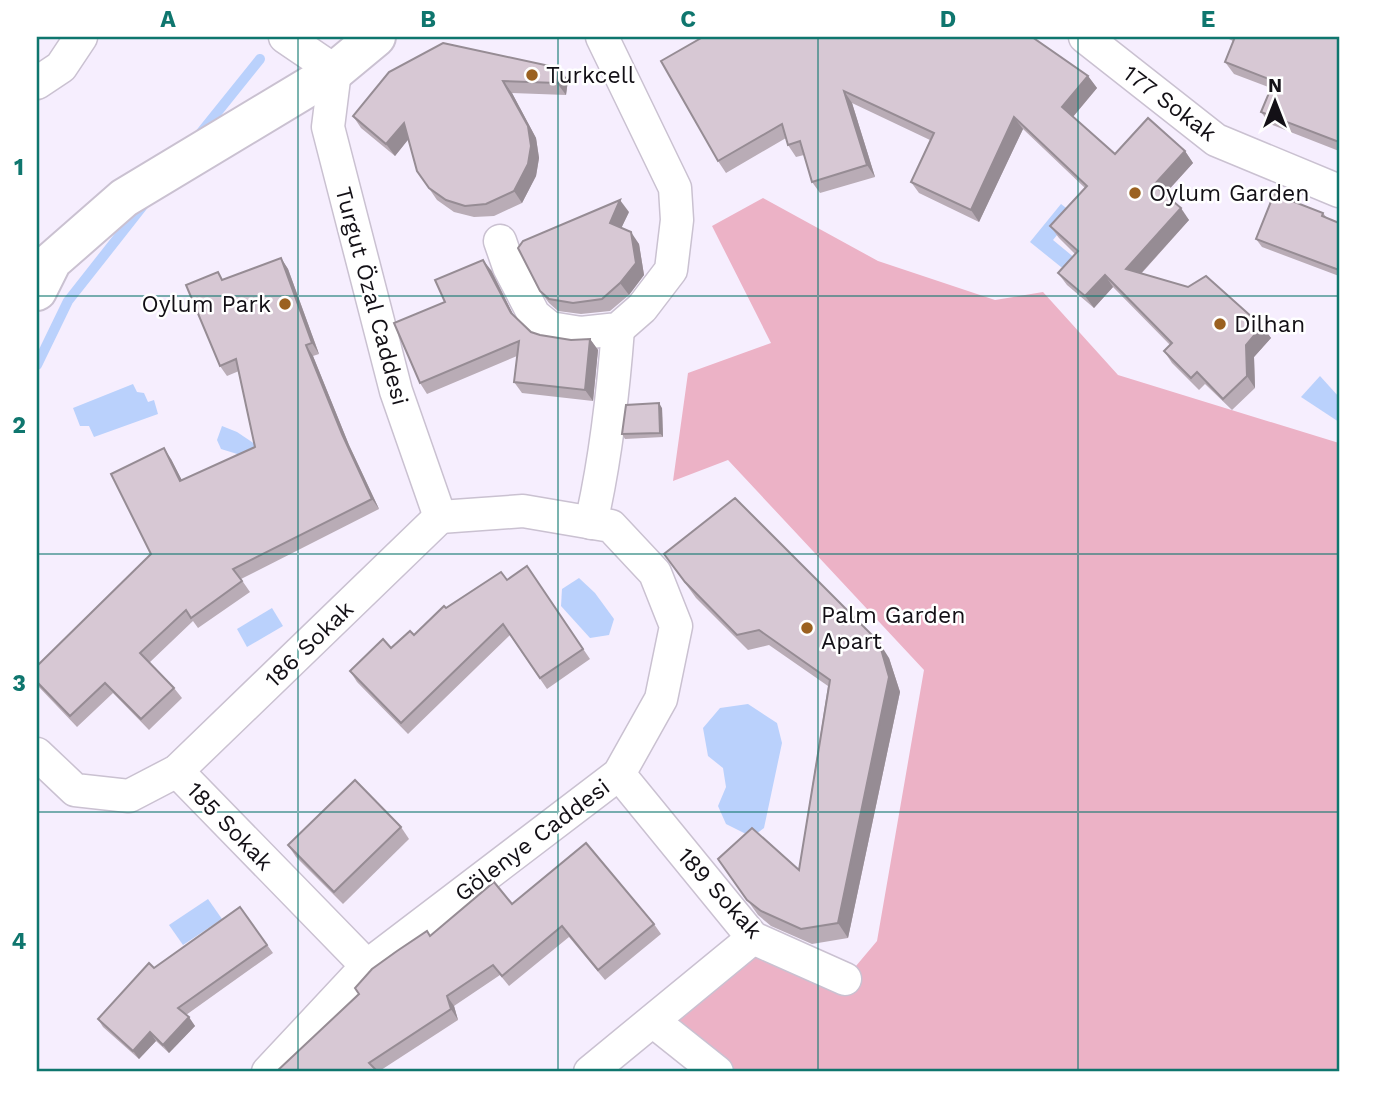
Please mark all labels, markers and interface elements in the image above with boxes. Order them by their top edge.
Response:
text: A [160,6,176,33]
text: B [420,6,436,33]
text: C [680,6,696,33]
text: D [940,6,956,33]
text: E [1201,6,1215,33]
street label: 177 Sokak [1118,60,1221,147]
place label: Turkcell [546,62,635,89]
north arrow [1240,66,1310,136]
marker: Turkcell [524,67,540,83]
text: N [1268,74,1282,97]
text: 1 [14,154,24,181]
place label: Oylum Garden [1149,180,1310,207]
street label: Turgut Özal Caddesi [329,184,414,408]
marker: Oylum Garden [1127,185,1143,201]
place label: Oylum Park [142,291,271,318]
marker: Oylum Park [277,296,293,312]
place label: Dilhan [1234,311,1305,338]
marker: Dilhan [1212,316,1228,332]
text: 2 [12,412,26,439]
street label: 186 Sokak [260,596,359,693]
place label: Palm Garden Apart [821,602,965,655]
marker: Palm Garden Apart [799,620,815,636]
text: 3 [12,670,26,697]
street label: Gölenye Caddesi [450,773,615,907]
street label: 185 Sokak [181,777,278,876]
street label: 189 Sokak [672,842,767,944]
text: 4 [12,928,27,955]

